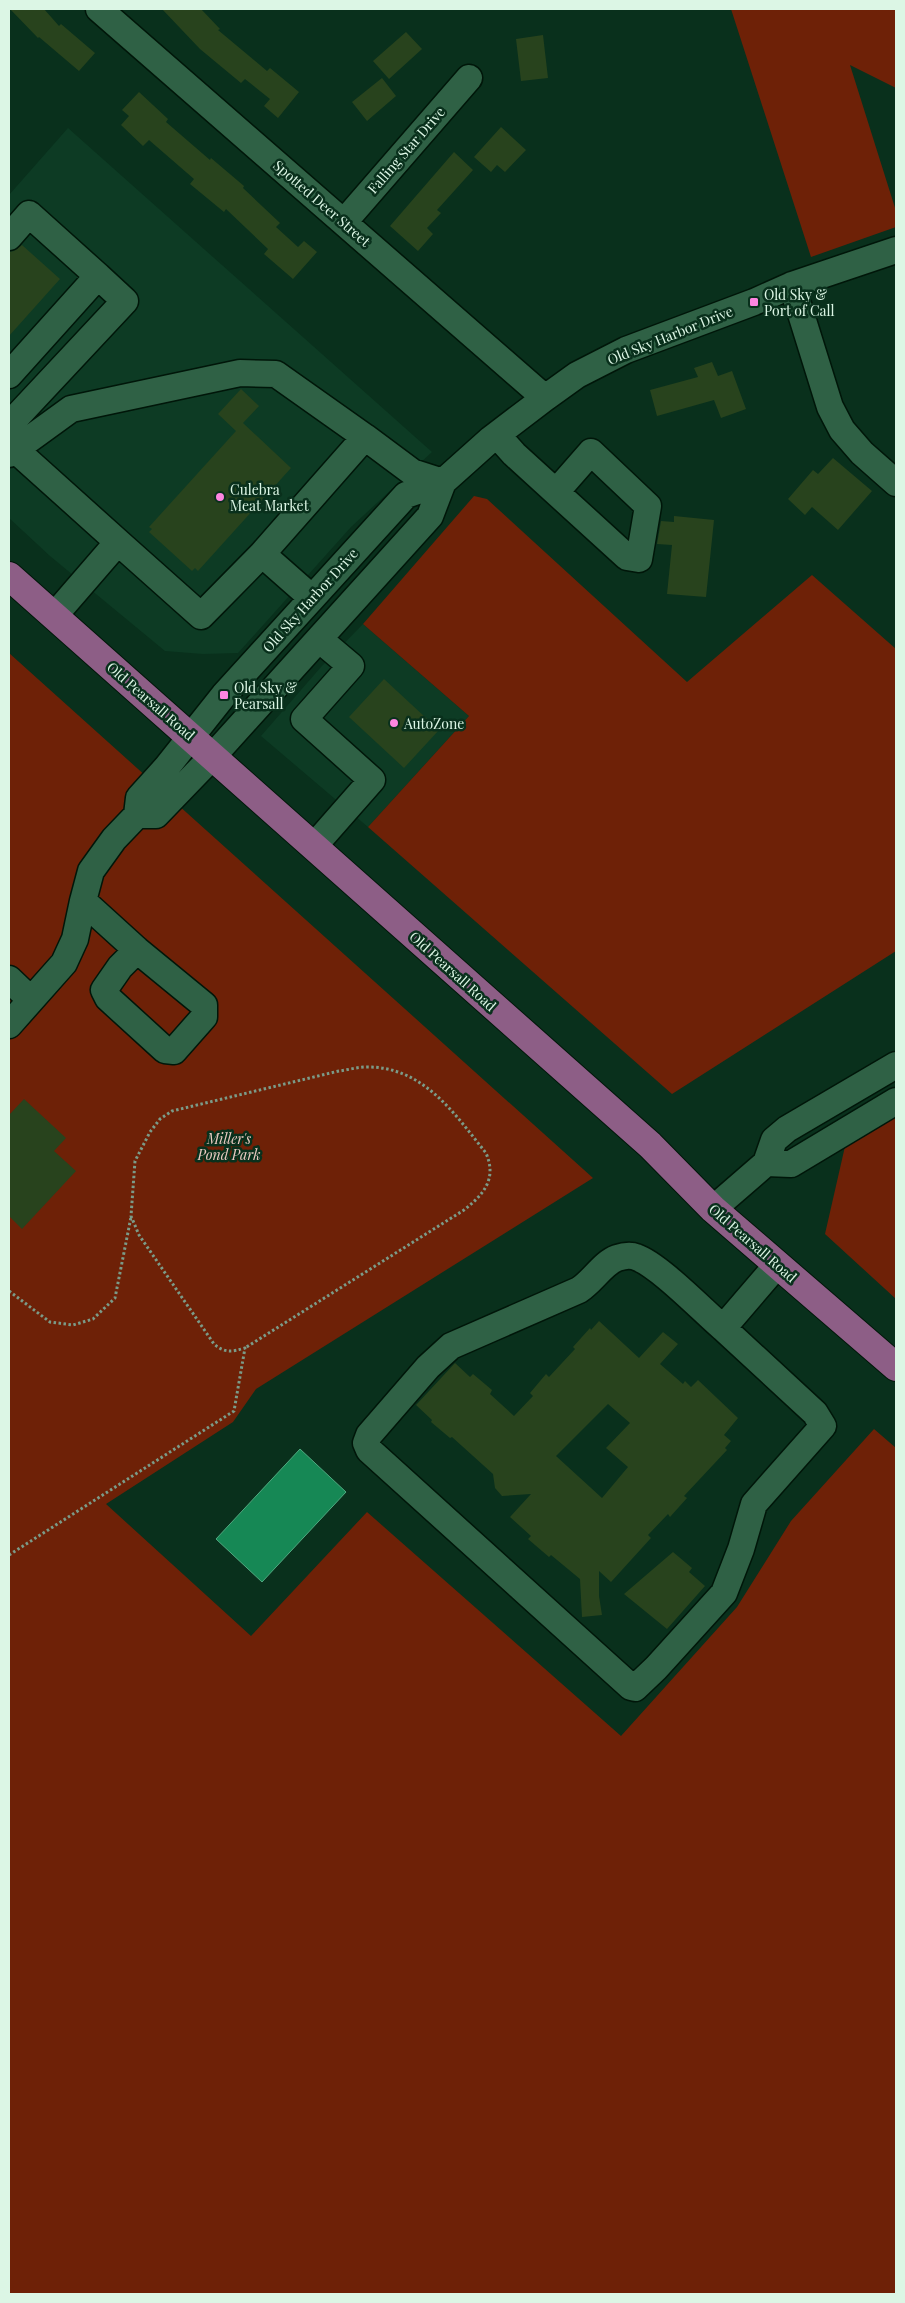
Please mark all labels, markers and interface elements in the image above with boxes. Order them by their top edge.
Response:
street label: Falling Star Drive [363,103,449,197]
street label: Spotted Deer Street [269,156,375,251]
place label: Old Sky & Port of Call [764,285,835,320]
marker: Old Sky & Port of Call [748,296,760,308]
street label: Old Sky Harbor Drive [604,301,736,369]
place label: Culebra Meat Market [230,480,310,515]
marker: Culebra Meat Market [214,491,226,503]
street label: Old Sky Harbor Drive [258,544,362,656]
street label: Old Pearsall Road [103,658,199,744]
place label: Old Sky & Pearsall [234,678,297,713]
marker: Old Sky & Pearsall [218,689,230,701]
place label: AutoZone [403,714,464,733]
marker: AutoZone [388,717,400,729]
street label: Old Pearsall Road [406,927,500,1015]
park label: Miller's Pond Park [197,1129,260,1164]
street label: Old Pearsall Road [705,1200,801,1286]

